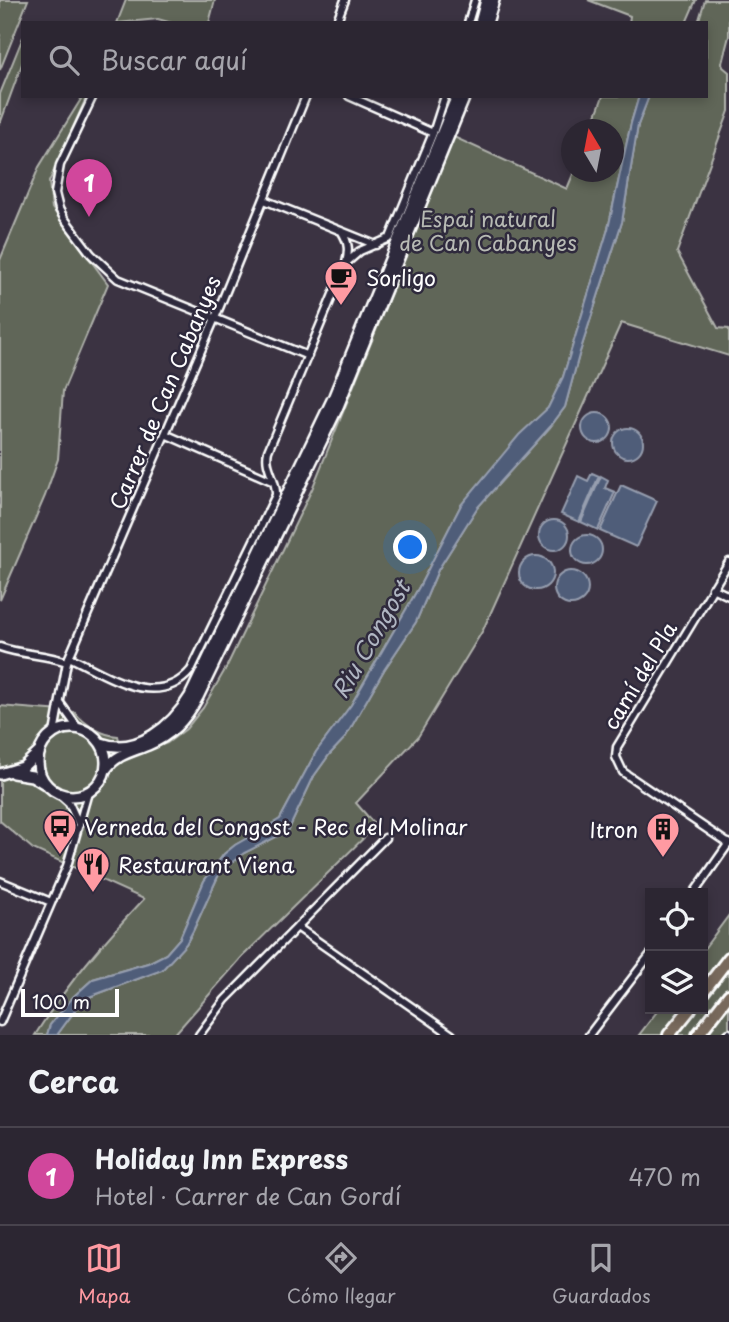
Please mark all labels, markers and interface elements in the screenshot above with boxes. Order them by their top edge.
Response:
search box [21,21,708,98]
text: Buscar aquí [101,40,247,79]
icon: search [45,41,83,79]
north arrow [561,119,624,182]
pin: 1 [66,159,112,217]
park label: Espai natural de Can Cabanyes [399,202,577,258]
cafe icon: Sorligo [322,258,360,307]
place label: Sorligo [366,261,436,293]
street label: Carrer de Can Cabanyes [100,270,228,514]
your location [393,530,427,564]
water label: Riu Congost [322,571,419,705]
street label: camí del Pla [594,615,684,735]
bus stop icon: Verneda del Congost - Rec del Molinar [41,807,79,856]
place label: Verneda del Congost - Rec del Molinar [84,810,468,842]
building icon: Itron [644,810,682,859]
place label: Itron [590,813,638,845]
restaurant icon: Restaurant Viena [74,845,112,894]
place label: Restaurant Viena [118,848,295,880]
map controls [645,888,708,1014]
button: locate [645,888,708,951]
button: layers [645,951,708,1014]
scale bar [21,986,119,1018]
text: 100 m [32,987,90,1015]
text: Cerca [28,1058,119,1103]
text: Holiday Inn Express [95,1139,348,1178]
text: 1 [46,1159,57,1194]
text: 470 m [628,1159,701,1194]
text: Hotel · Carrer de Can Gordí [95,1178,401,1213]
tab: Mapa [78,1239,130,1309]
tab: Cómo llegar [287,1239,396,1309]
tab: Guardados [552,1239,651,1309]

